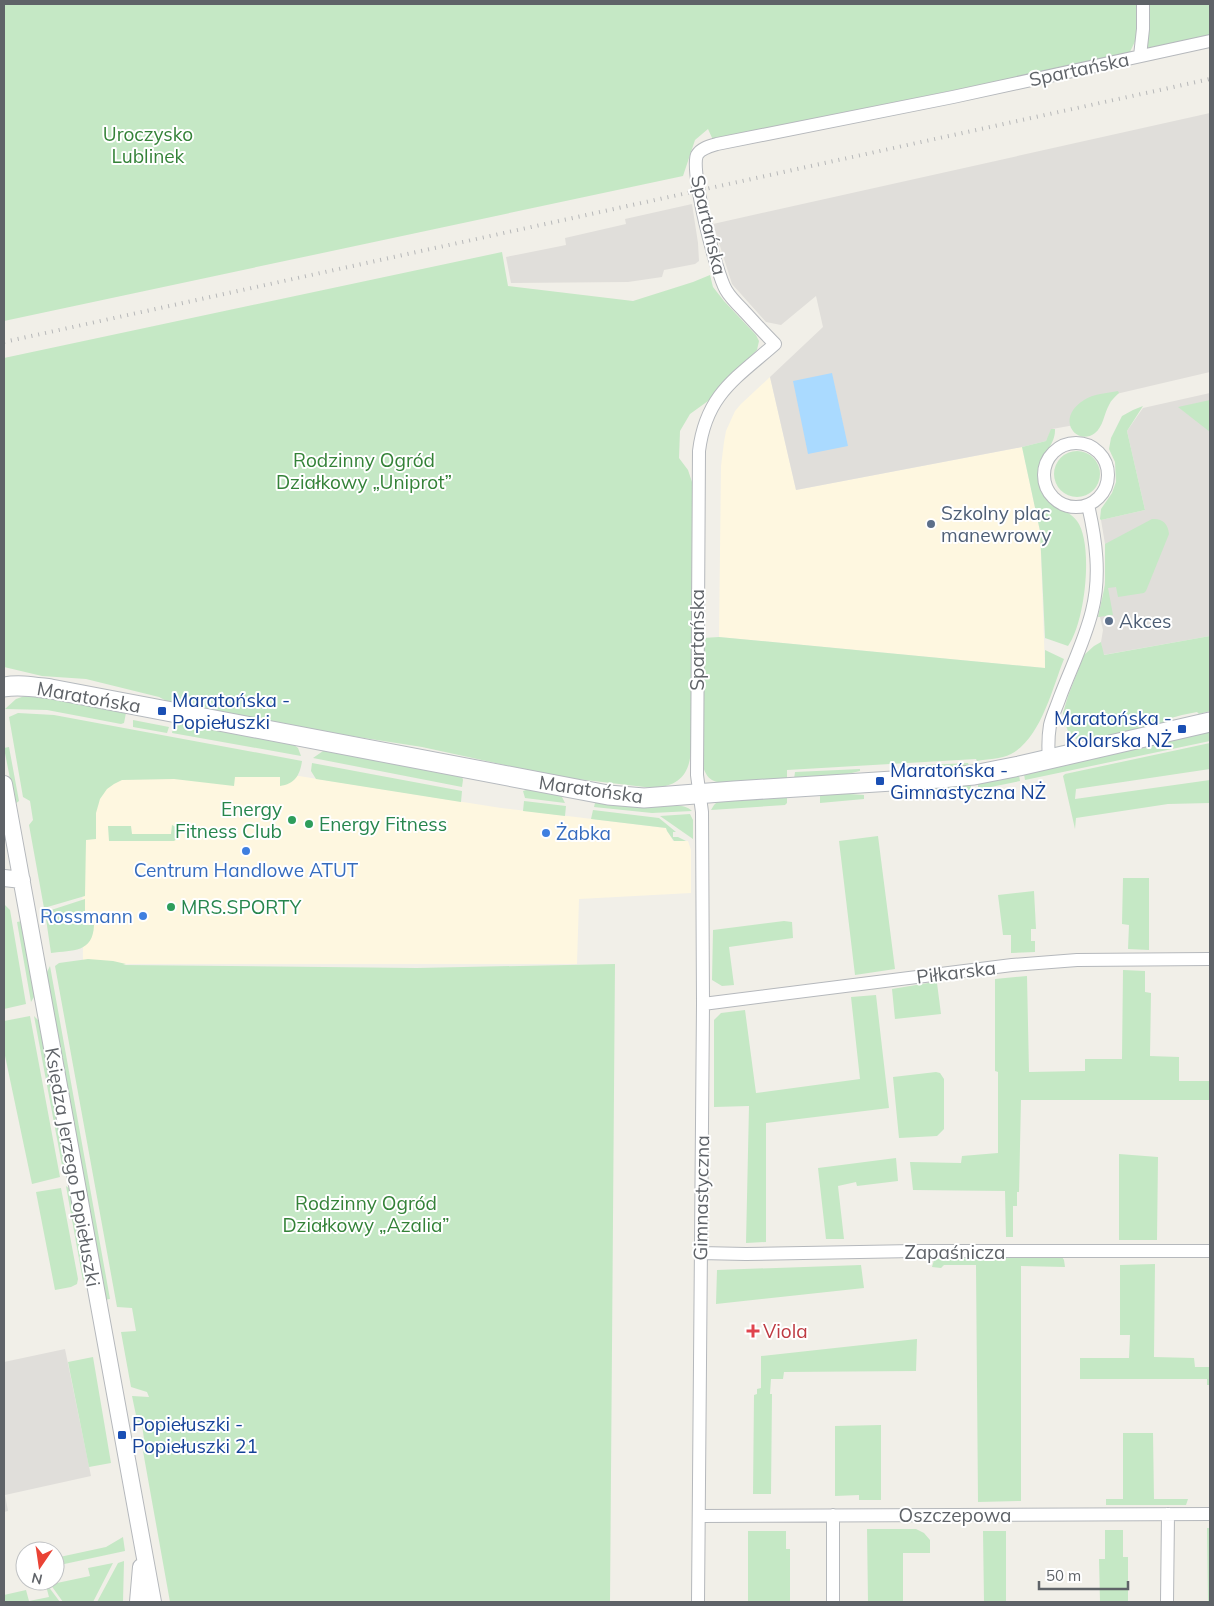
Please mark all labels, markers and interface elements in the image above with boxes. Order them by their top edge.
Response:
street label: Spartańska [1027,47,1131,91]
park label: Uroczysko Lublinek [103,122,193,168]
street label: Spartańska [686,173,732,277]
park label: Rodzinny Ogród Działkowy „Uniprot” [276,448,452,494]
place label: Szkolny plac manewrowy [941,501,1051,547]
marker: Szkolny plac manewrowy [925,518,937,530]
street label: Spartańska [685,589,709,691]
place label: Akces [1119,609,1172,633]
marker: Akces [1103,615,1115,627]
street label: Maratońska [35,676,143,718]
place label: Maratońska - Popiełuszki [172,688,290,734]
marker: Maratońska - Popiełuszki [156,705,168,717]
place label: Maratońska - Kolarska NŻ [1054,706,1172,752]
marker: Maratońska - Kolarska NŻ [1176,723,1188,735]
place label: Maratońska - Gimnastyczna NŻ [890,758,1046,804]
street label: Maratońska [537,770,645,808]
marker: Maratońska - Gimnastyczna NŻ [874,775,886,787]
place label: Energy Fitness Club [175,797,282,843]
place label: Energy Fitness [319,812,447,836]
marker: Energy Fitness Club [286,814,298,826]
marker: Energy Fitness [303,818,315,830]
place label: Żabka [556,821,611,845]
marker: Żabka [540,827,552,839]
marker: Centrum Handlowe ATUT [240,845,252,857]
place label: Centrum Handlowe ATUT [134,858,359,882]
place label: MRS.SPORTY [181,895,302,919]
marker: MRS.SPORTY [165,901,177,913]
place label: Rossmann [40,904,133,928]
marker: Rossmann [137,910,149,922]
street label: Piłkarska [915,955,997,989]
street label: Księdza Jerzego Popiełuszki [40,1046,106,1288]
street label: Gimnastyczna [688,1135,714,1261]
park label: Rodzinny Ogród Działkowy „Azalia” [282,1191,450,1237]
street label: Zapaśnicza [905,1240,1006,1264]
place label: Viola [763,1319,808,1343]
marker: Viola [747,1325,759,1337]
place label: Popiełuszki - Popiełuszki 21 [132,1412,258,1458]
marker: Popiełuszki - Popiełuszki 21 [116,1429,128,1441]
street label: Oszczepowa [899,1503,1011,1527]
north arrow [15,1541,65,1591]
scale bar [1039,1558,1128,1590]
text: 50 m [1046,1566,1081,1585]
text: N [30,1569,44,1589]

